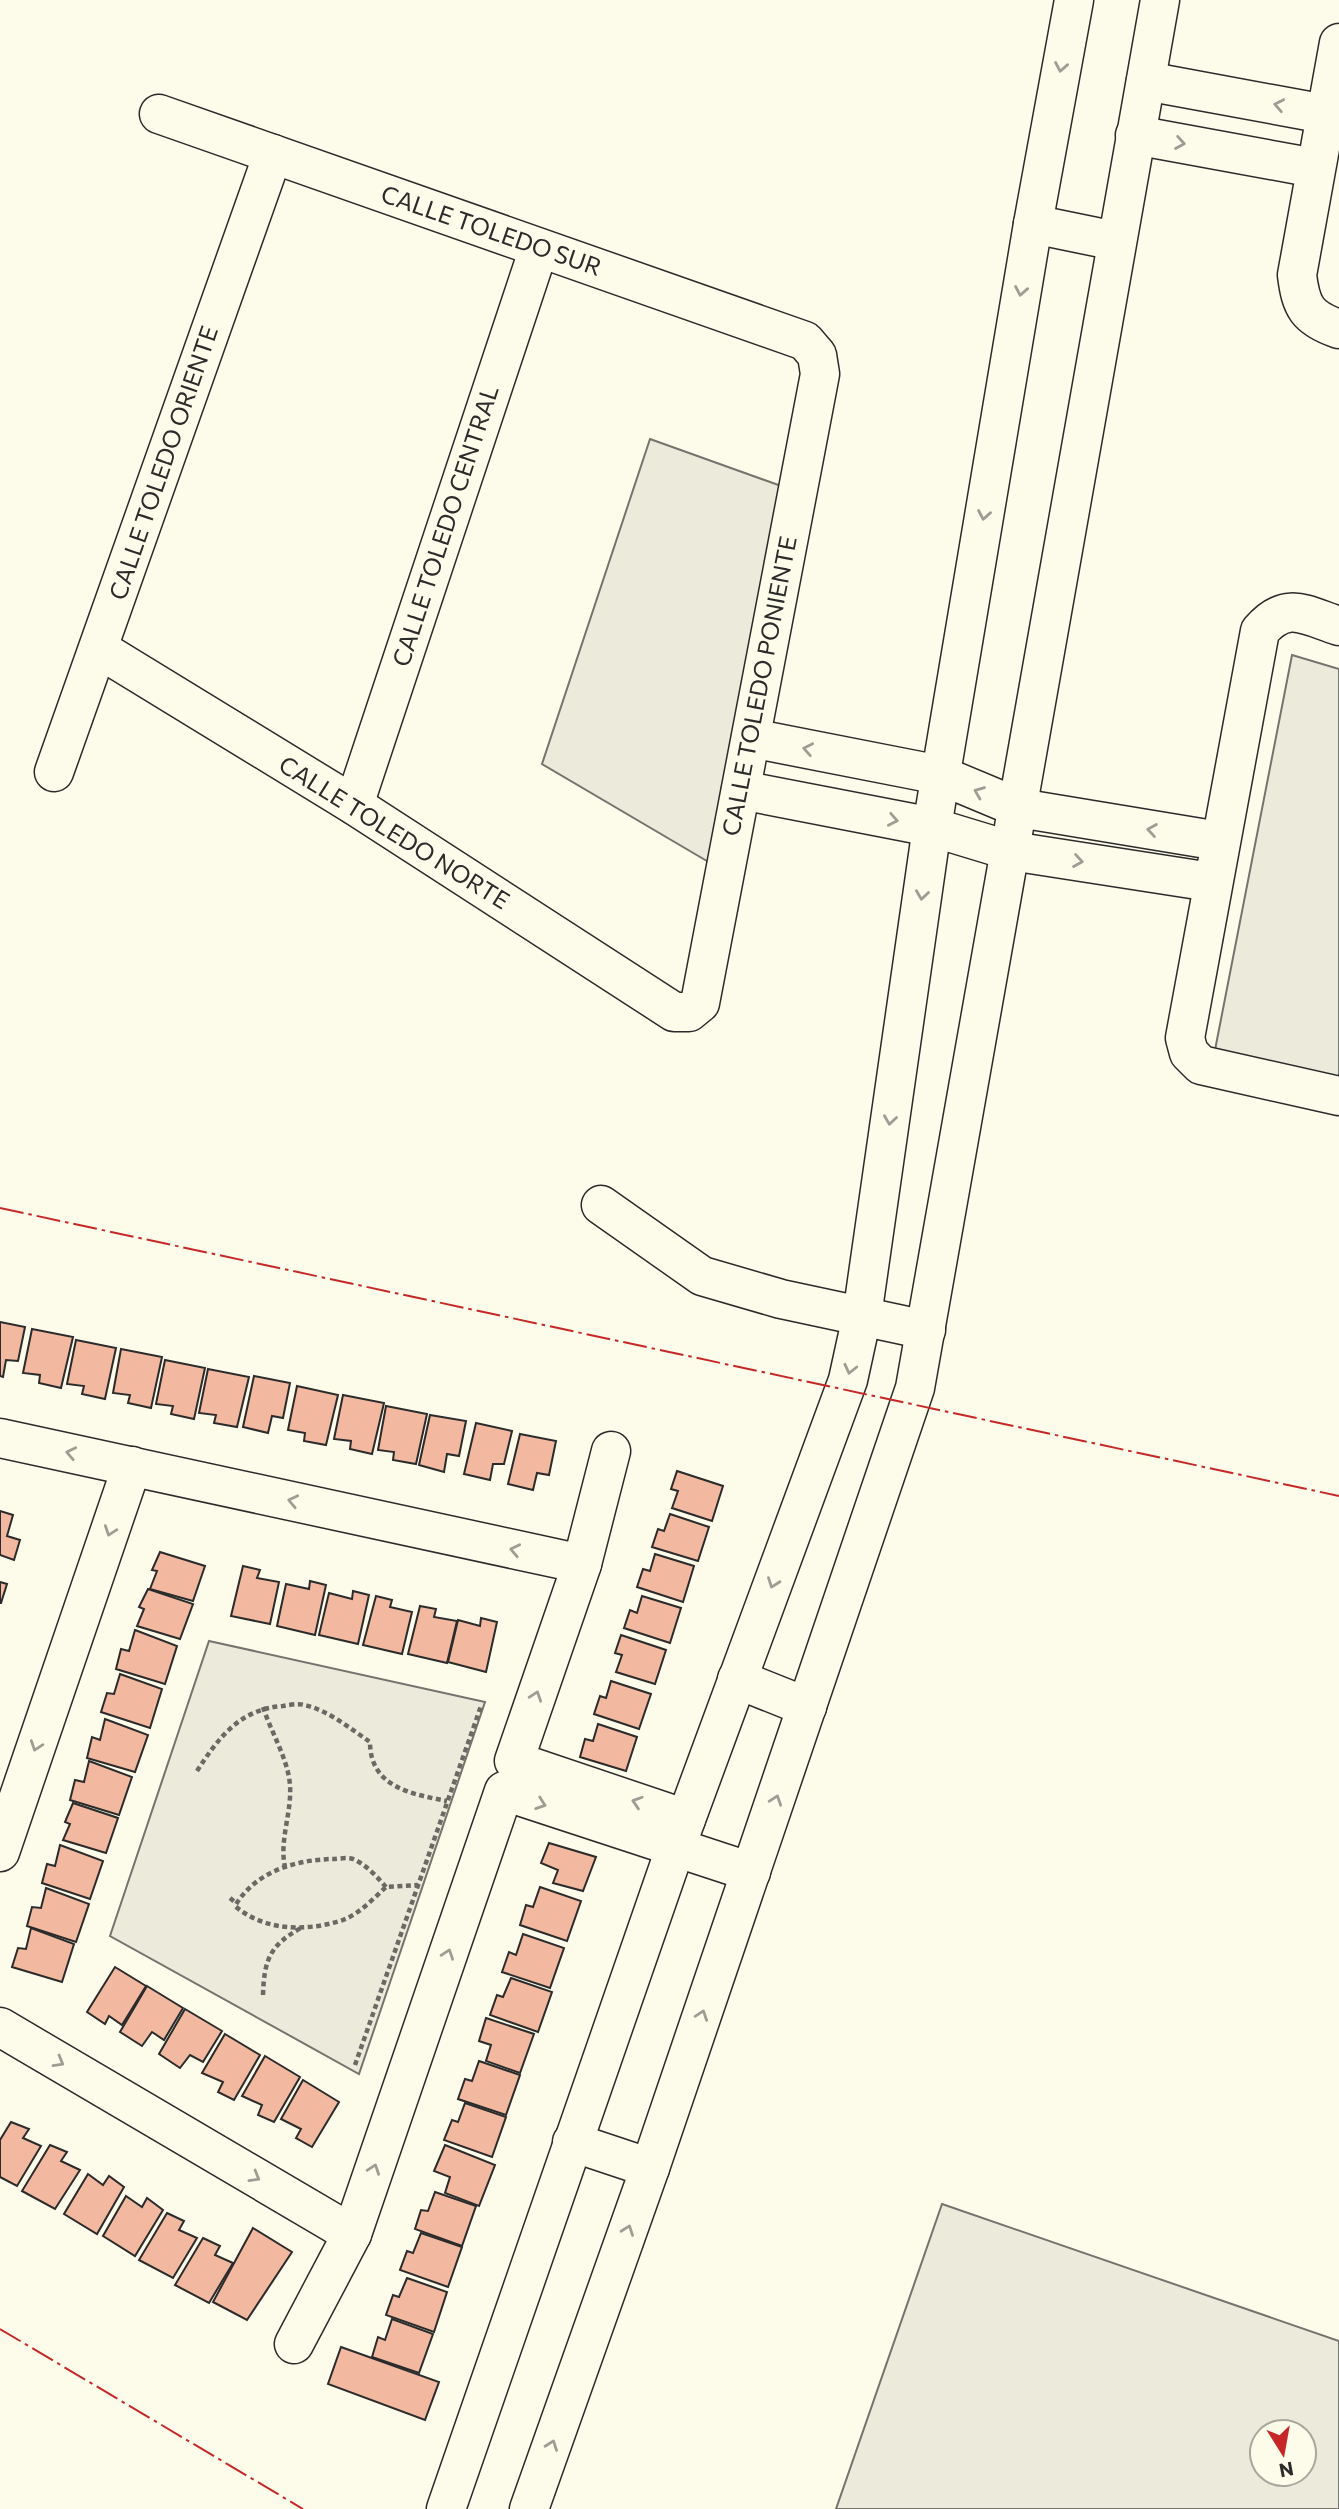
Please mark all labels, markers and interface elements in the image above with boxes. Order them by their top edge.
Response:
one-way arrow [1055,61,1070,73]
one-way arrow [1273,98,1285,113]
one-way arrow [1175,135,1186,150]
street label: CALLE TOLEDO SUR [378,178,605,281]
one-way arrow [1014,285,1029,297]
street label: CALLE TOLEDO ORIENTE [102,322,223,603]
street label: CALLE TOLEDO CENTRAL [385,381,504,670]
one-way arrow [977,510,992,521]
street label: CALLE TOLEDO PONIENTE [715,533,802,838]
one-way arrow [802,743,814,758]
street label: CALLE TOLEDO NORTE [274,749,515,915]
one-way arrow [974,786,986,800]
one-way arrow [887,811,899,826]
one-way arrow [1146,823,1158,838]
one-way arrow [1072,853,1084,868]
one-way arrow [915,889,930,901]
one-way arrow [883,1114,898,1126]
one-way arrow [844,1363,858,1375]
one-way arrow [65,1447,77,1462]
one-way arrow [287,1495,299,1510]
one-way arrow [104,1524,118,1536]
one-way arrow [509,1543,521,1558]
one-way arrow [767,1576,781,1588]
one-way arrow [528,1691,542,1703]
one-way arrow [30,1739,44,1752]
one-way arrow [768,1794,782,1807]
one-way arrow [534,1796,546,1810]
one-way arrow [631,1796,643,1810]
one-way arrow [440,1948,454,1960]
one-way arrow [694,2010,708,2022]
one-way arrow [51,2054,64,2067]
one-way arrow [366,2163,380,2176]
one-way arrow [248,2169,261,2182]
one-way arrow [620,2225,634,2237]
north arrow [1248,2418,1318,2488]
one-way arrow [544,2439,558,2451]
text: N [1277,2458,1296,2483]

